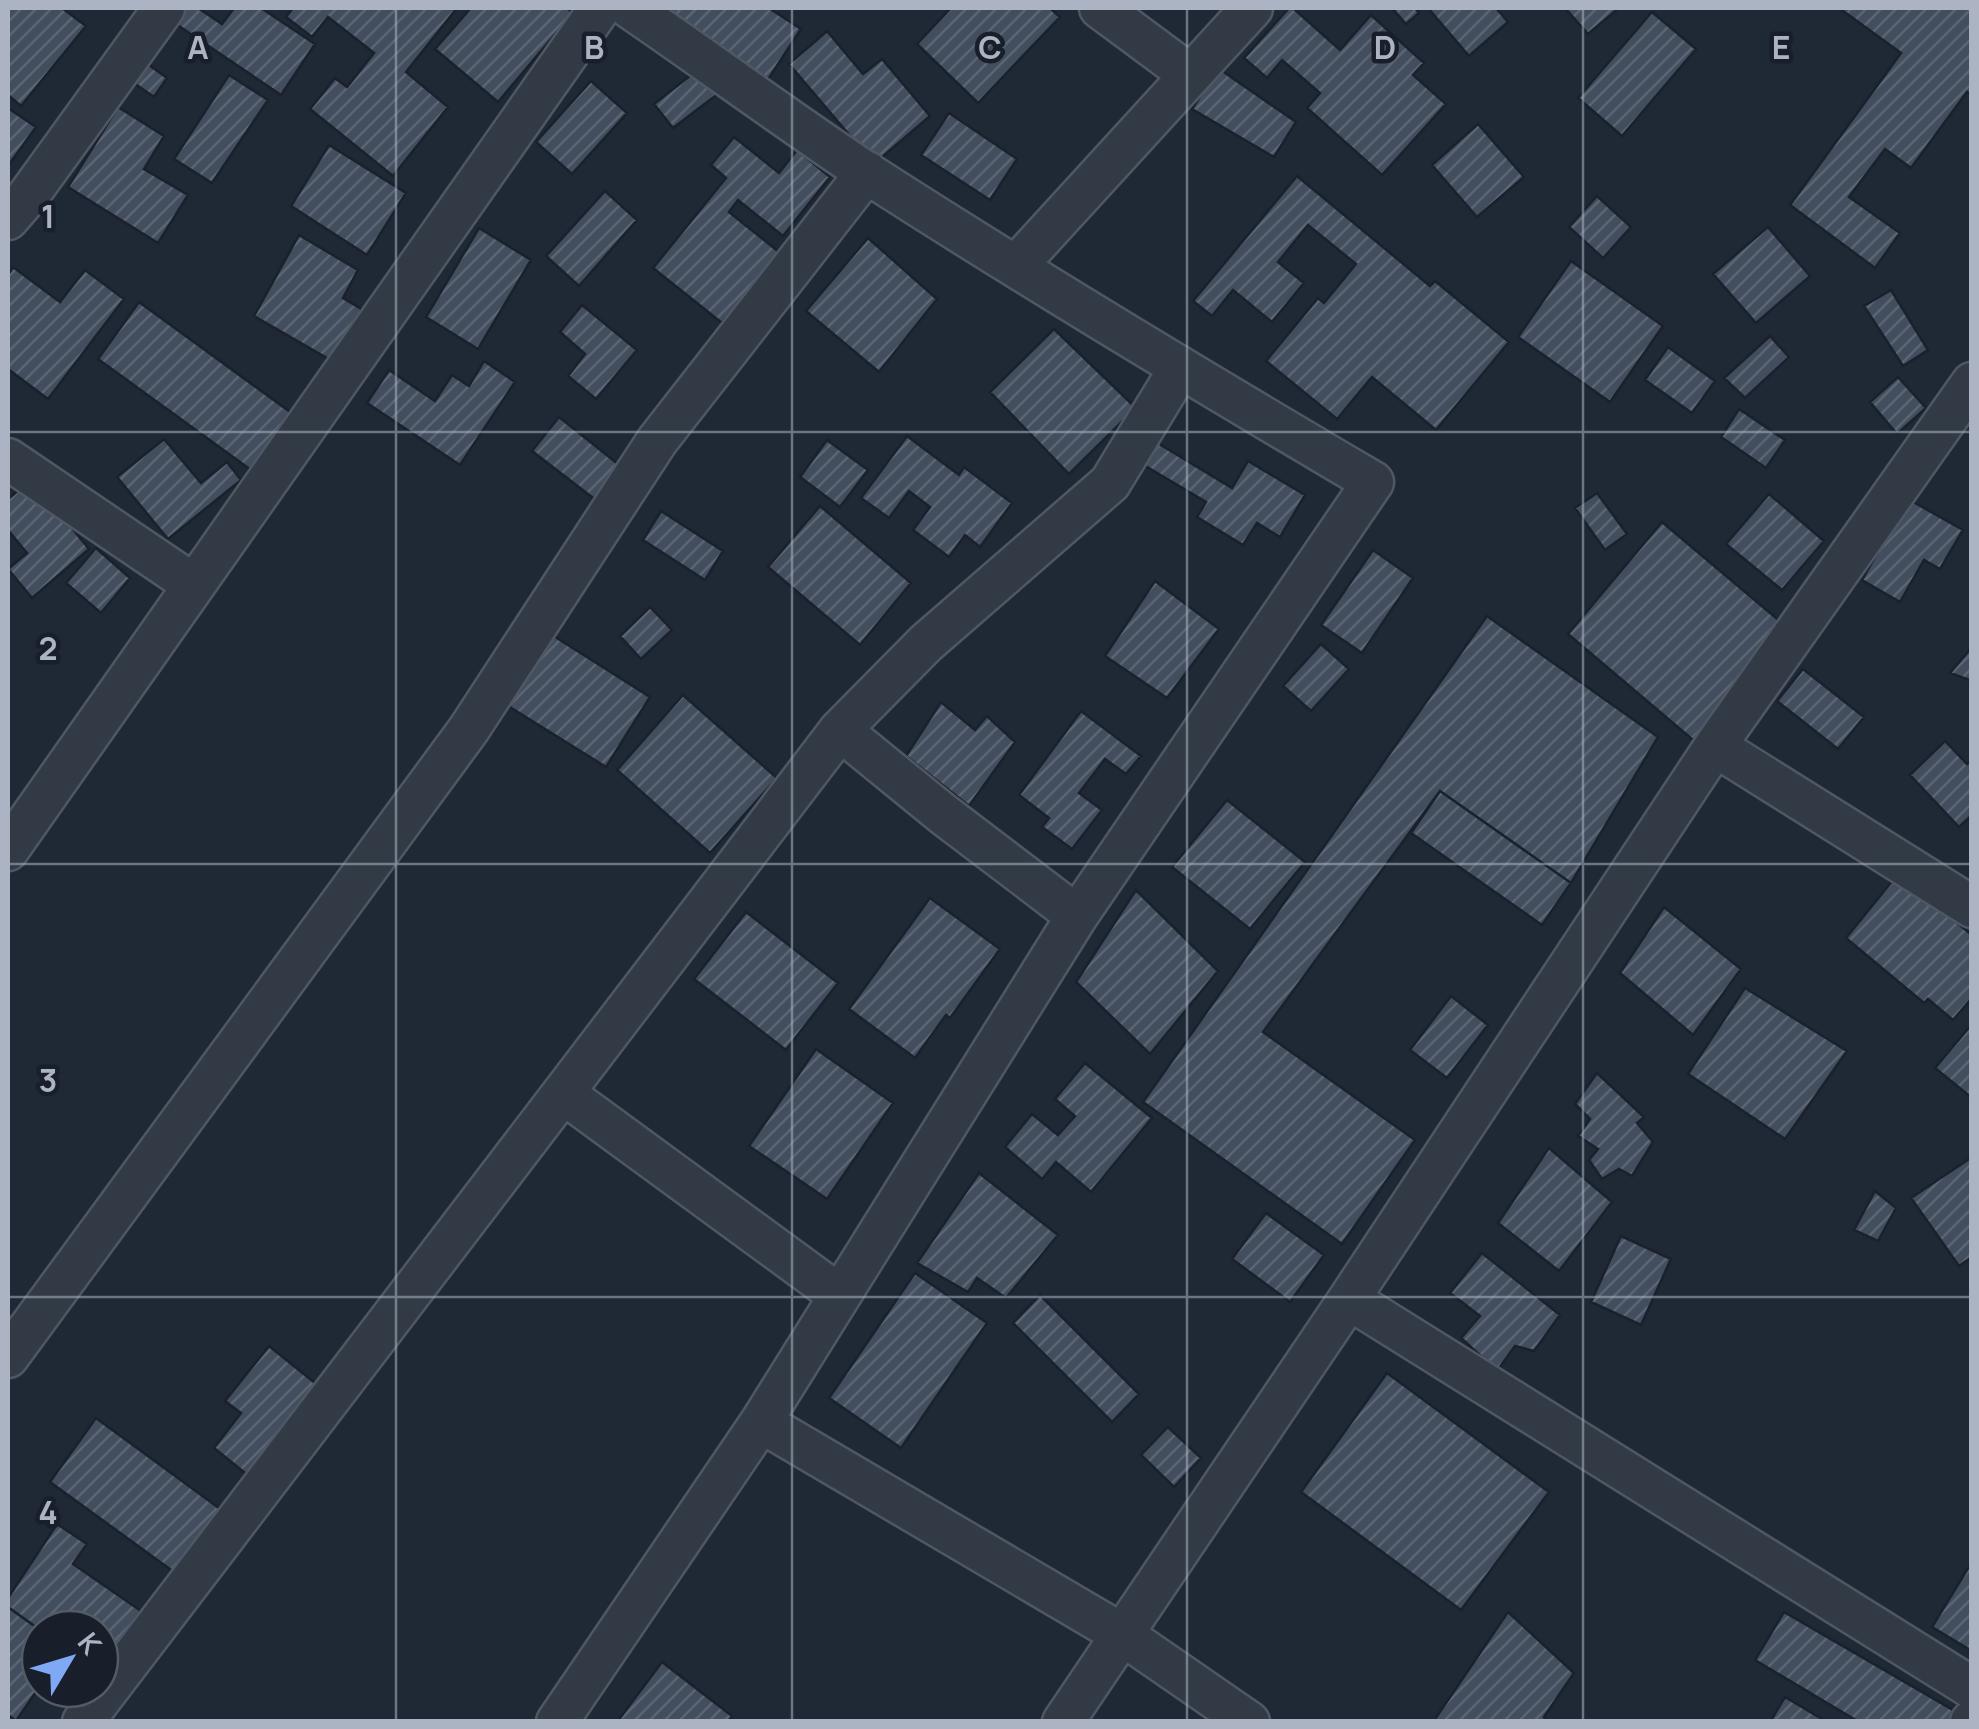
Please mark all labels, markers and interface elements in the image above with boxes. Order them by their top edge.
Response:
text: A [187,25,209,69]
text: B [584,25,604,69]
text: C [978,25,1002,69]
text: D [1374,25,1396,69]
text: E [1772,25,1790,69]
text: 1 [41,194,55,238]
text: 2 [38,626,58,670]
text: 3 [39,1058,57,1102]
text: 4 [38,1490,58,1534]
north arrow [20,1609,120,1709]
text: K [70,1624,112,1663]

